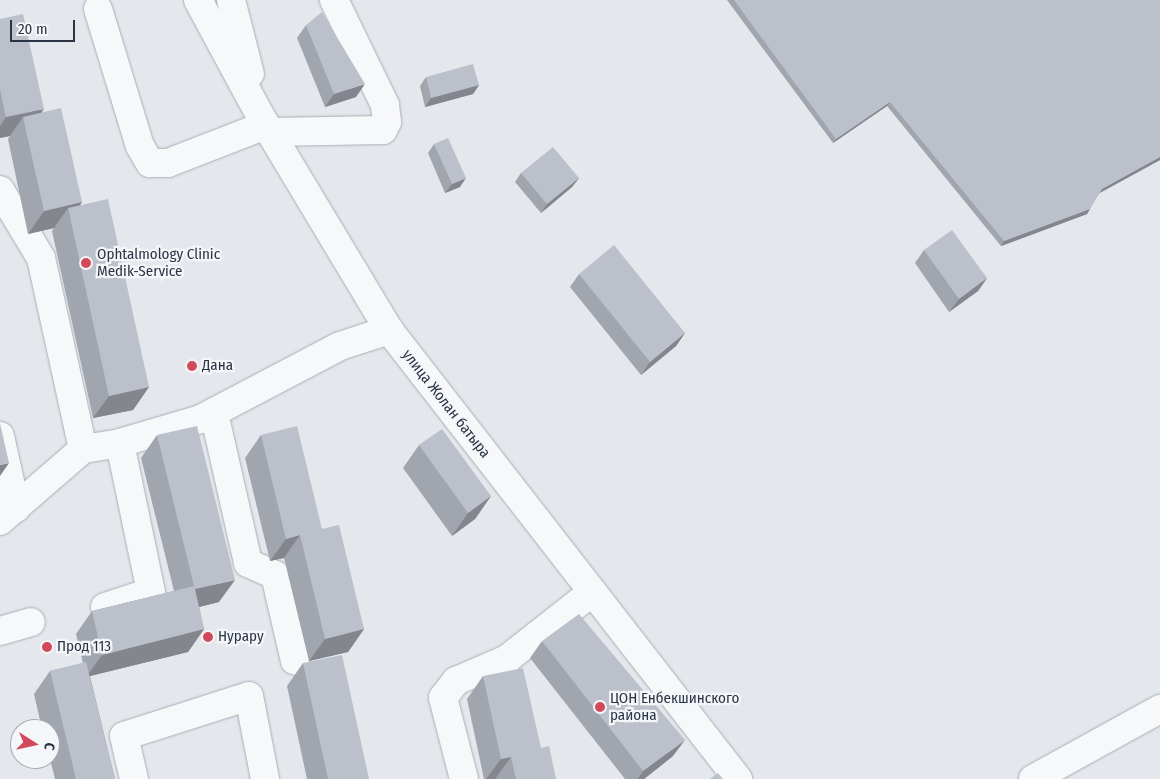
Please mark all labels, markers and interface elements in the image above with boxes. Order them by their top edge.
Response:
scale bar [12,10,78,42]
text: 20 m [18,20,48,38]
place label: Ophtalmology Clinic Medik-Service [97,245,220,280]
marker: Ophtalmology Clinic Medik-Service [79,256,93,270]
street label: улица Жолан батыра [398,346,494,462]
place label: Дана [202,357,233,375]
marker: Дана [186,360,198,372]
place label: Нурару [218,628,264,646]
marker: Нурару [202,631,214,643]
place label: Прод 113 [57,638,111,656]
marker: Прод 113 [41,641,53,653]
place label: ЦОН Енбекшинского района [610,689,739,724]
marker: ЦОН Енбекшинского района [594,701,606,713]
north arrow [10,719,60,769]
text: С [40,741,58,752]

